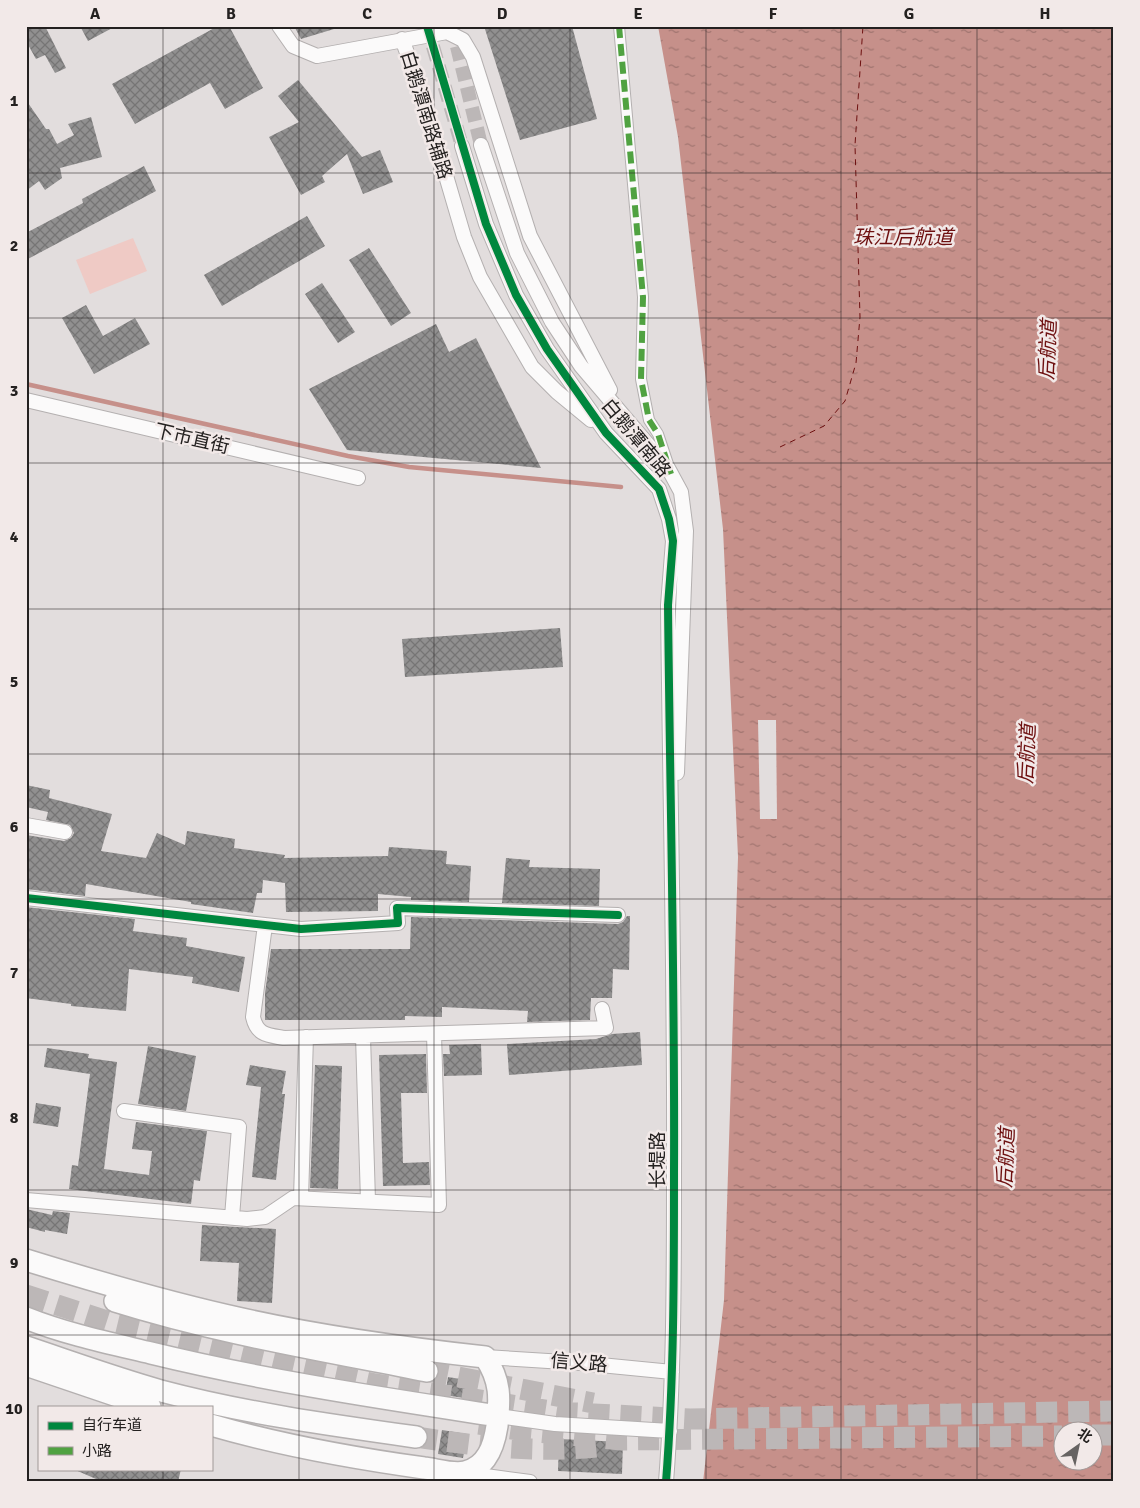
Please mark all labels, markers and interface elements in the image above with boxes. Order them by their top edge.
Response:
text: A [90,4,101,24]
text: B [226,4,236,24]
text: C [362,4,372,24]
text: D [497,4,508,24]
text: E [633,4,643,24]
text: F [769,4,778,24]
text: G [904,4,914,24]
text: H [1040,4,1050,24]
street label: 白鹅潭南路辅路 [395,48,457,182]
text: 1 [10,91,19,111]
water label: 珠江后航道 [853,225,956,250]
text: 2 [10,236,18,256]
water label: 后航道 [1034,316,1062,381]
text: 3 [10,381,18,401]
street label: 白鹅潭南路 [596,394,676,482]
street label: 下市直街 [152,419,232,459]
text: 4 [10,527,19,547]
text: 5 [10,672,18,692]
water label: 后航道 [1013,720,1041,785]
text: 6 [10,817,19,837]
text: 7 [10,963,19,983]
text: 8 [10,1108,19,1128]
water label: 后航道 [992,1124,1020,1189]
street label: 长堤路 [646,1131,670,1189]
text: 9 [10,1253,19,1273]
street label: 信义路 [550,1349,608,1377]
text: 10 [5,1399,23,1419]
legend [38,1406,212,1470]
text: 自行车道 [82,1416,142,1434]
north arrow [1052,1420,1102,1470]
text: 北 [1074,1425,1095,1446]
text: 小路 [82,1442,112,1460]

